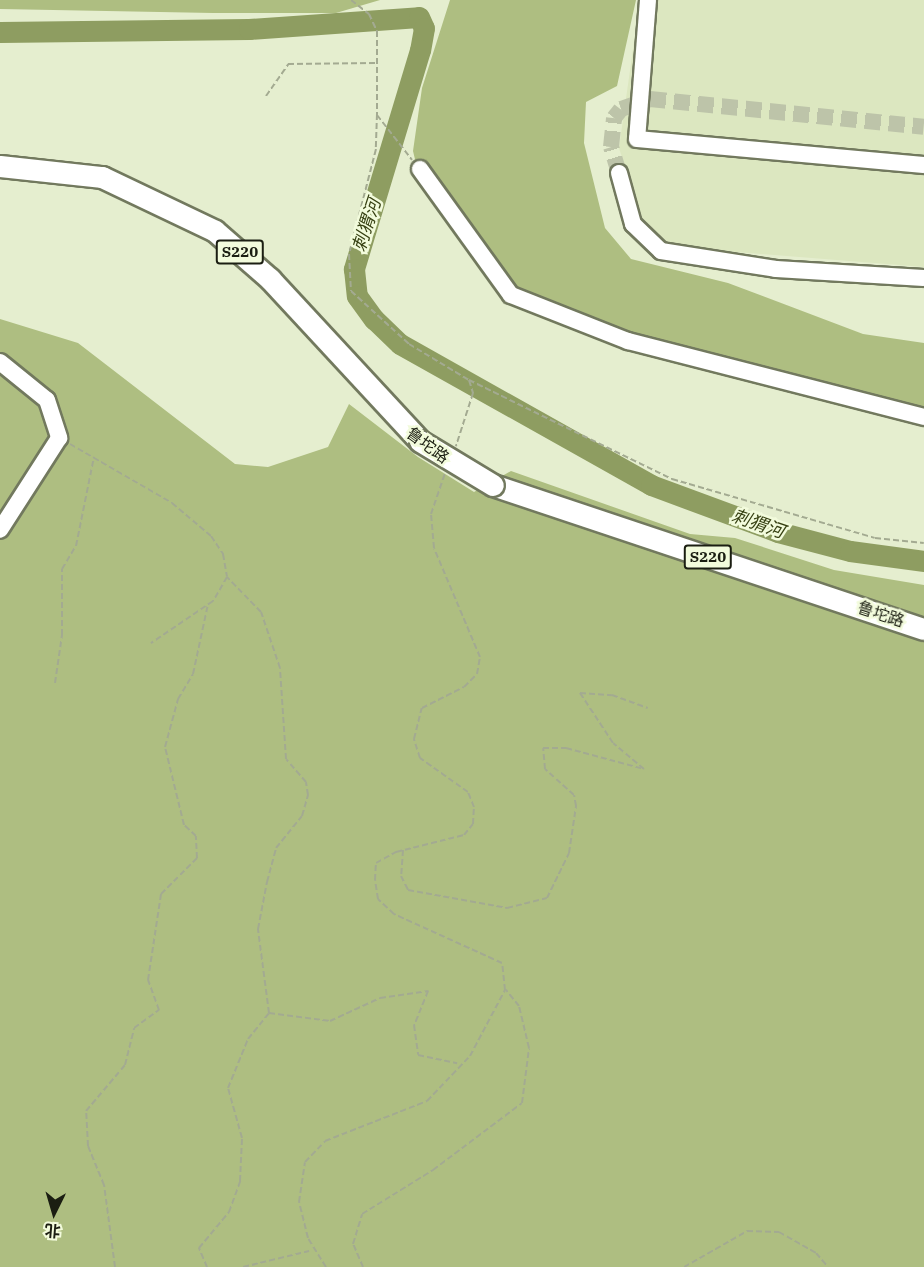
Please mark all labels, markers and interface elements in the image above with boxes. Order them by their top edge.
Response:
water label: 刺猬河 [348,196,386,254]
road number: S220 [214,240,266,264]
street label: 鲁坨路 [403,423,453,467]
water label: 刺猬河 [729,505,787,543]
road number: S220 [682,545,734,569]
street label: 鲁坨路 [855,597,907,631]
north arrow [24,1183,84,1243]
text: 北 [44,1220,61,1242]

